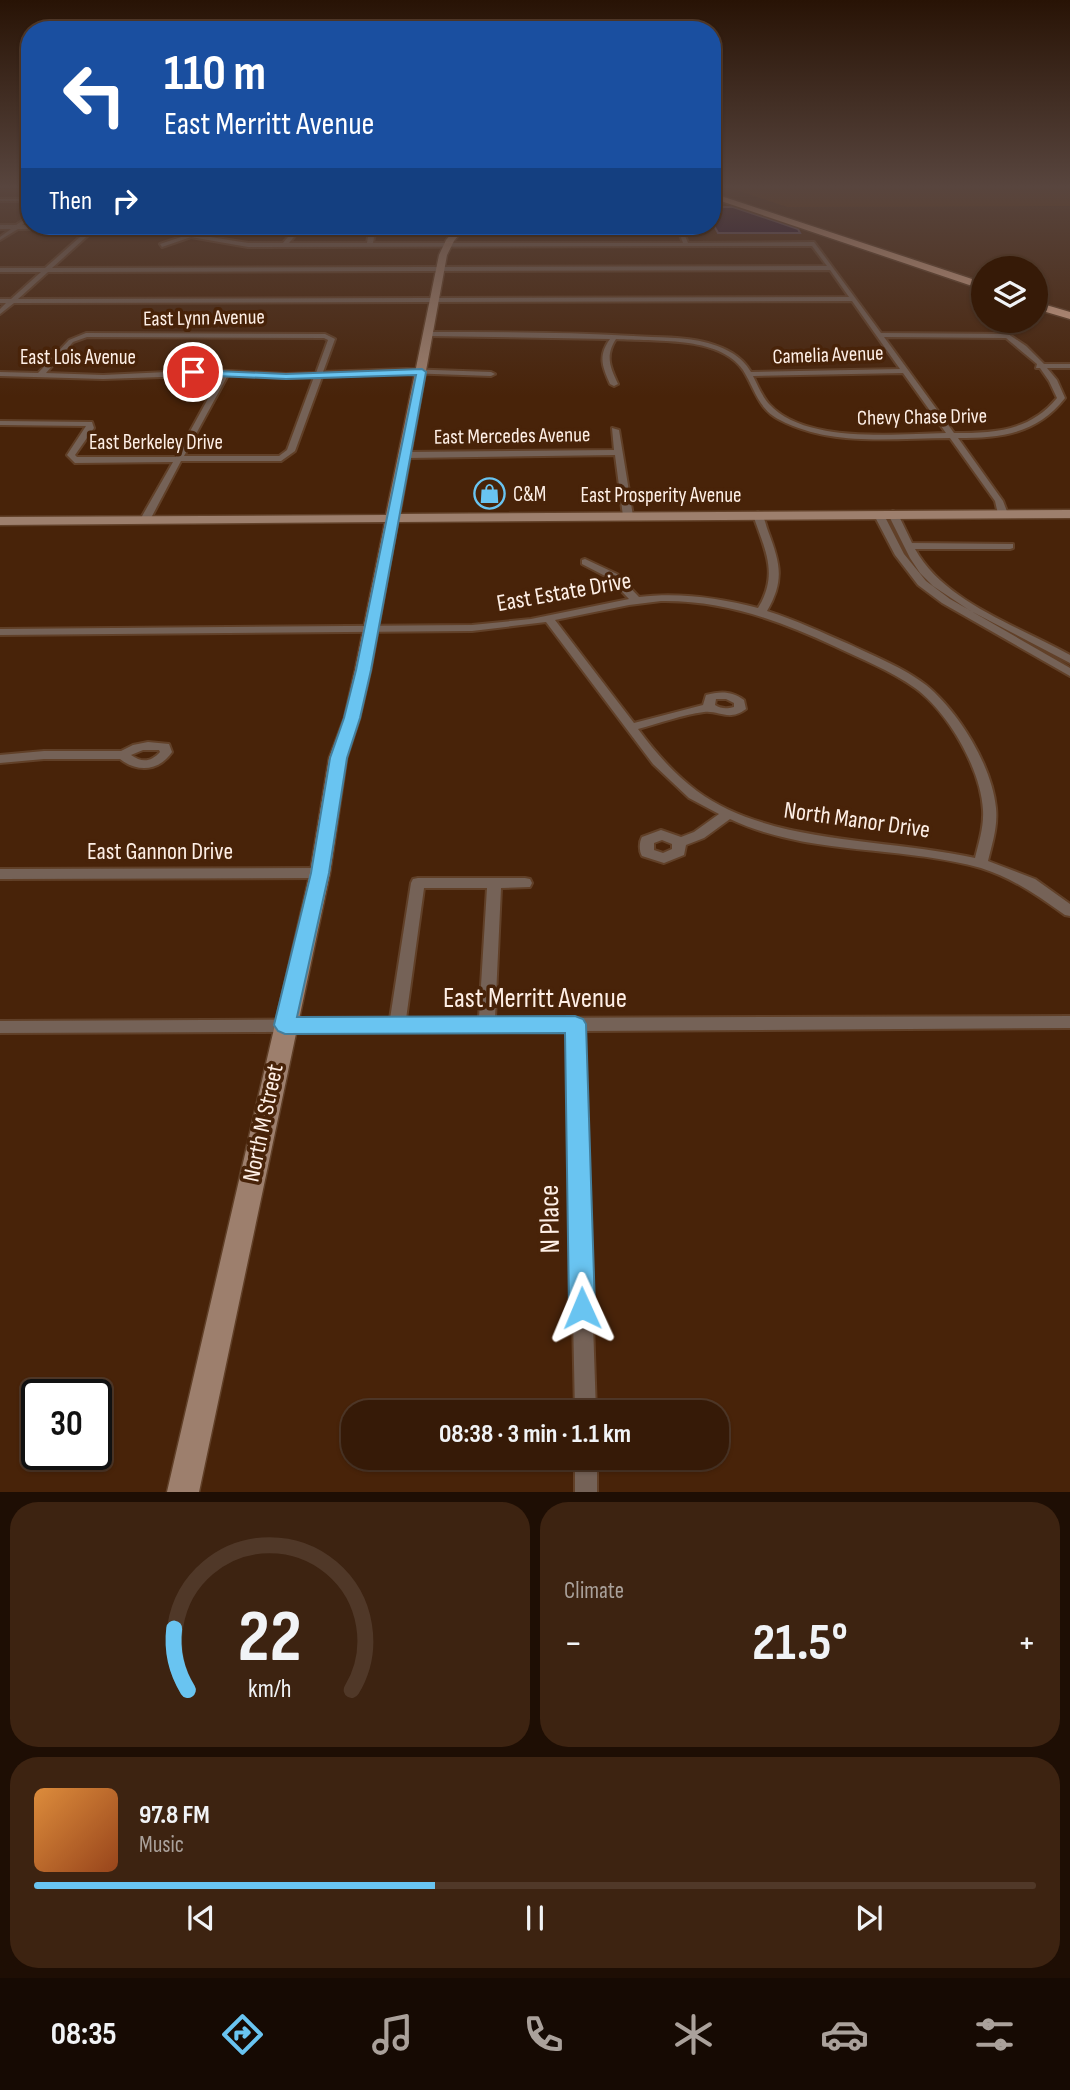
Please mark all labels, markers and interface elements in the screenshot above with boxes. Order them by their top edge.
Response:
text: 110 m [164,45,266,104]
icon: left [49,49,140,140]
text: East Merritt Avenue [164,105,374,144]
icon: right [106,182,144,220]
text: Then [49,186,92,217]
map controls [971,256,1048,333]
button: layers [971,256,1048,333]
street label: East Lynn Avenue [143,304,265,332]
street label: Camelia Avenue [772,341,884,369]
pin [163,342,223,402]
street label: East Lois Avenue [20,345,136,370]
icon: arrive [174,353,212,391]
street label: Chevy Chase Drive [857,403,987,431]
street label: East Mercedes Avenue [434,422,590,450]
street label: East Berkeley Drive [89,430,223,455]
shop icon: C&M [473,477,507,511]
place label: C&M [513,482,546,507]
street label: East Prosperity Avenue [581,483,741,508]
street label: East Estate Drive [495,566,633,618]
street label: North Manor Drive [782,795,932,845]
street label: East Gannon Drive [87,837,233,866]
street label: East Merritt Avenue [443,982,627,1015]
street label: North M Street [236,1062,290,1184]
street label: N Place [533,1184,567,1254]
position arrow [545,1271,619,1345]
speed limit sign: 30 [21,1379,112,1470]
text: 08:38 · 3 min · 1.1 km [439,1419,631,1450]
text: Climate [564,1577,624,1605]
text: 22 [238,1595,302,1683]
text: 21.5° [752,1612,848,1675]
text: − [564,1621,583,1666]
text: + [1017,1621,1036,1666]
text: km/h [248,1674,292,1705]
text: 97.8 FM [139,1800,210,1831]
text: Music [139,1831,184,1859]
icon: previous [182,1899,220,1937]
icon: pause [516,1899,554,1937]
icon: next [850,1899,888,1937]
icon: directions [218,2010,267,2059]
icon: music [368,2010,417,2059]
icon: phone [519,2010,568,2059]
icon: climate [669,2010,718,2059]
icon: car [820,2010,869,2059]
icon: filters [970,2010,1019,2059]
text: 08:35 [51,2015,117,2054]

